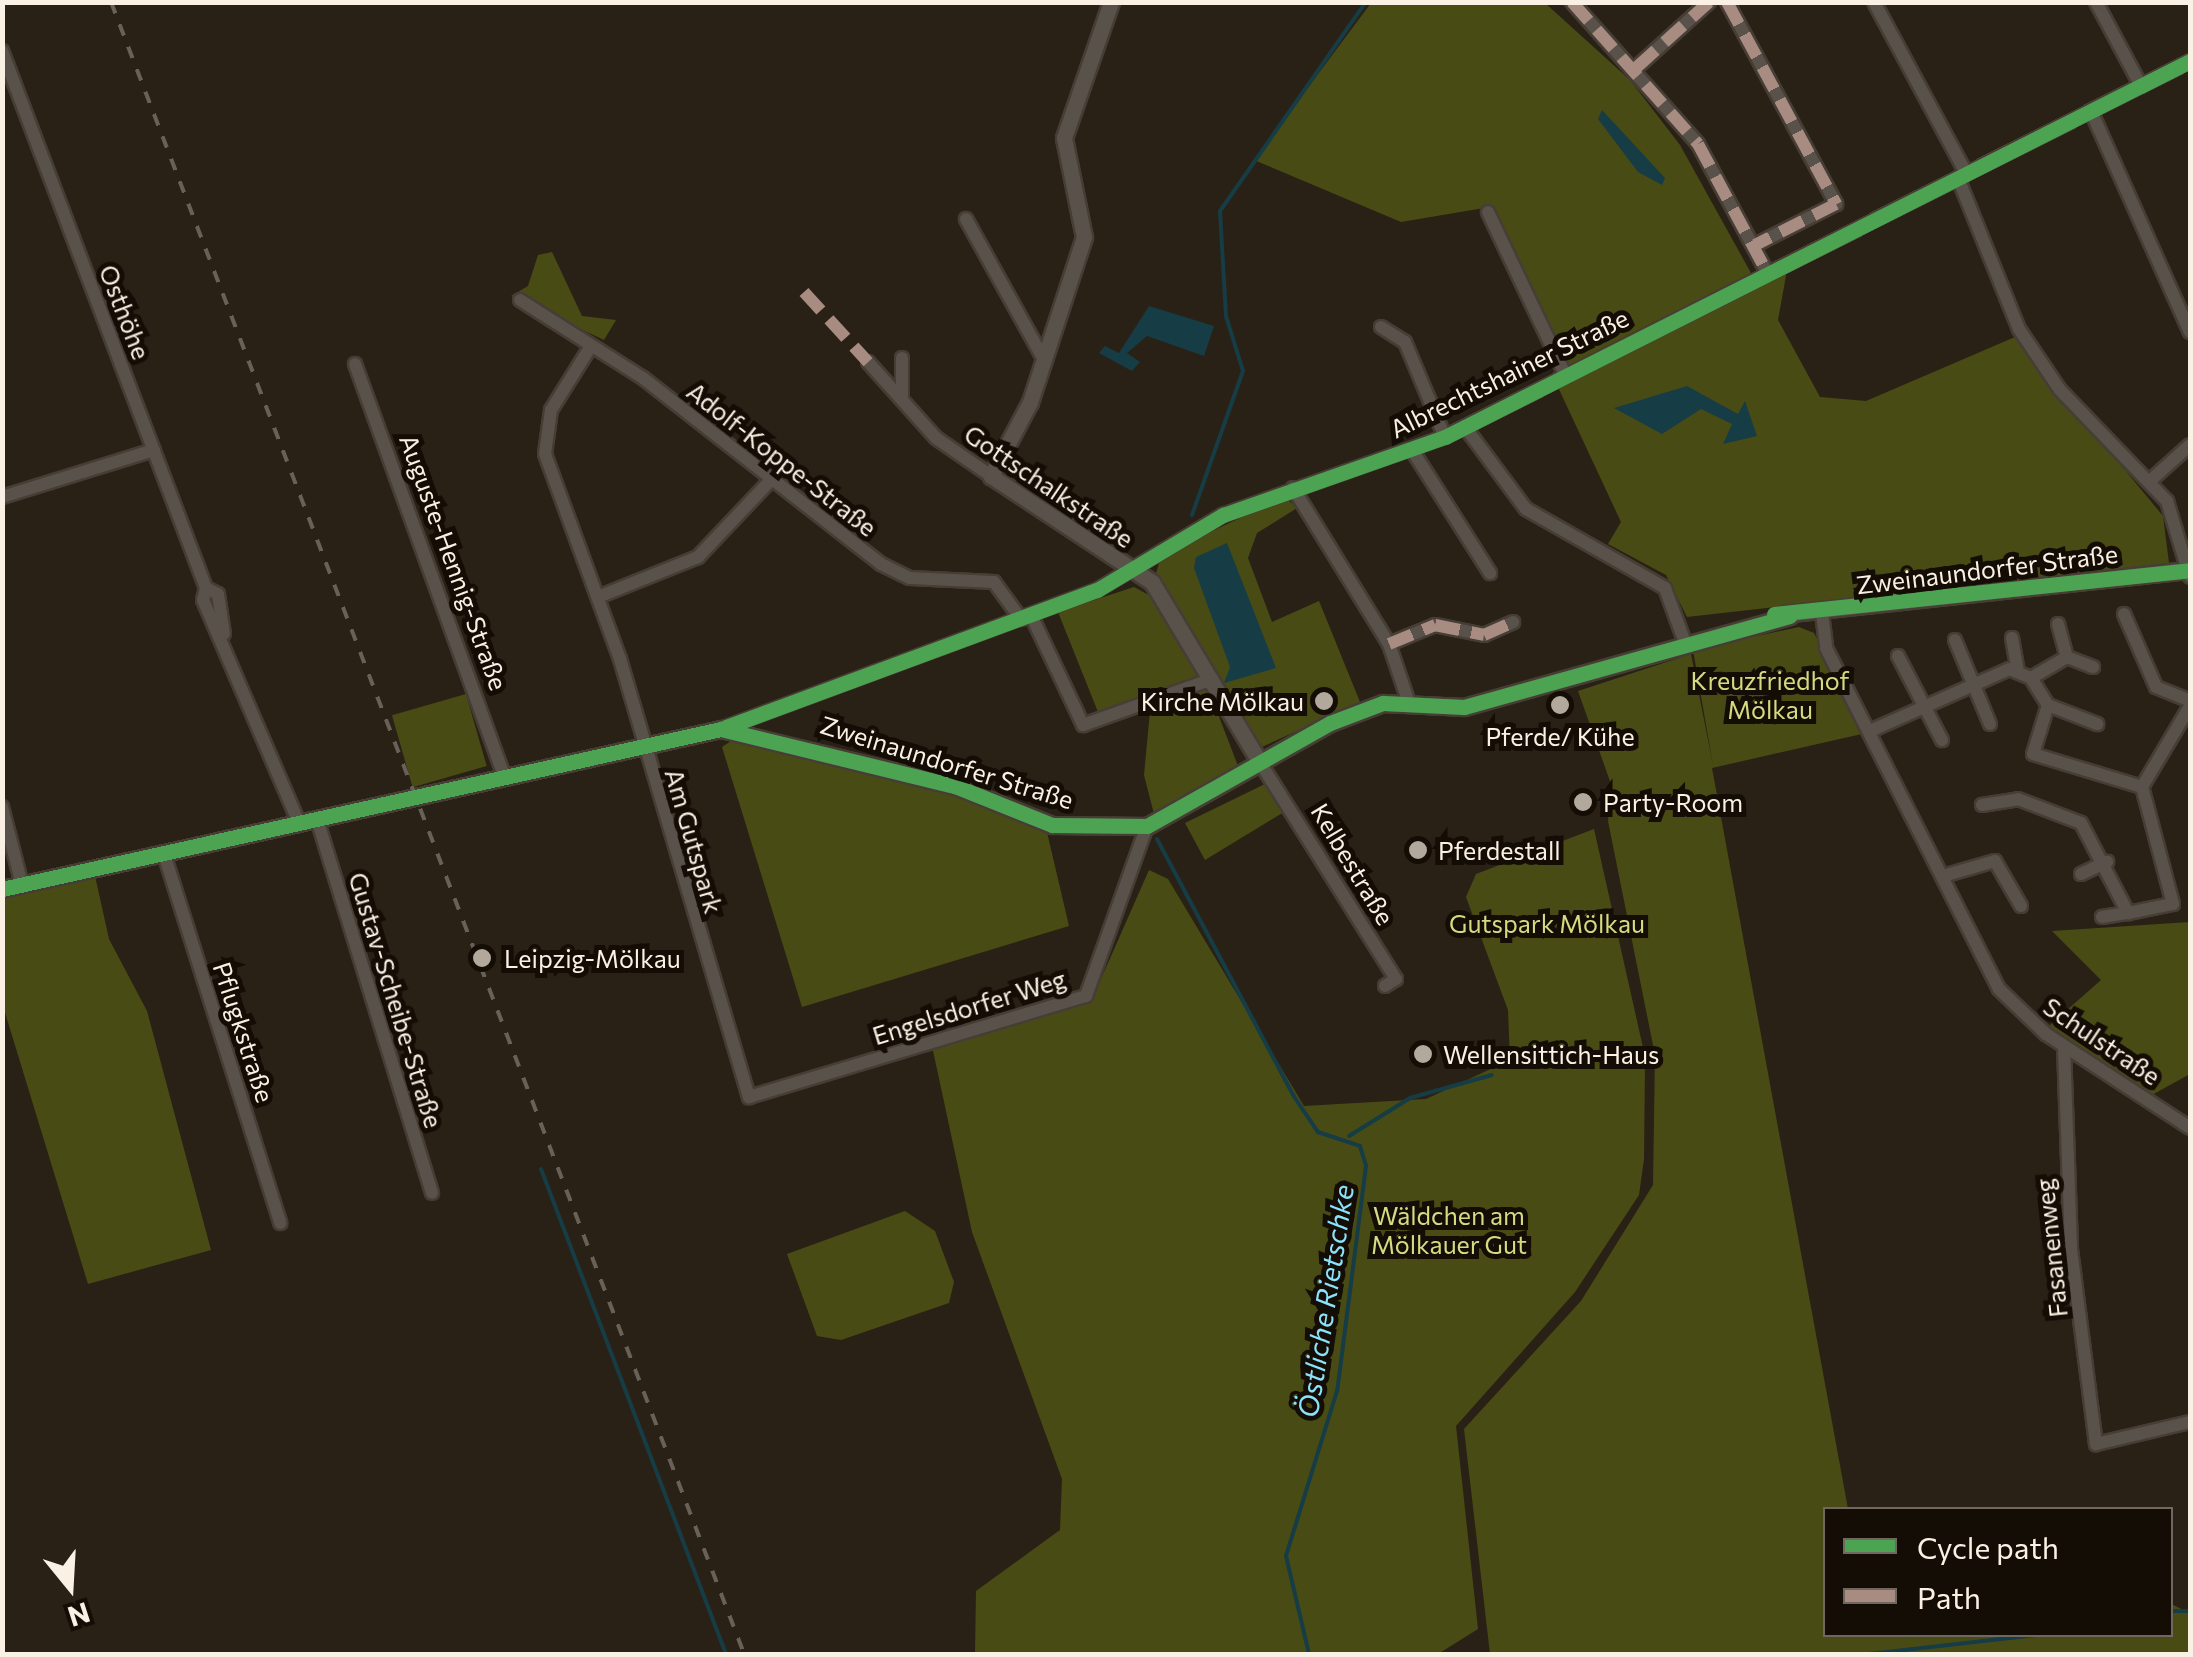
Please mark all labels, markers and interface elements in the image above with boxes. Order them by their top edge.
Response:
street label: Osthöhe [93,261,157,363]
street label: Albrechtshainer Straße [1385,302,1633,444]
street label: Adolf-Koppe-Straße [681,376,883,542]
street label: Gottschalkstraße [959,418,1139,554]
street label: Auguste-Hennig-Straße [394,430,514,694]
street label: Zweinaundorfer Straße [1855,538,2119,600]
park label: Kreuzfriedhof Mölkau [1691,666,1849,725]
place label: Kirche Mölkau [1141,686,1304,716]
marker: Kirche Mölkau [1313,690,1335,712]
marker: Pferde/ Kühe [1549,694,1571,716]
street label: Zweinaundorfer Straße [817,709,1077,815]
place label: Pferde/ Kühe [1485,721,1635,751]
street label: Am Gutspark [659,765,729,917]
place label: Party-Room [1603,787,1743,817]
marker: Party-Room [1572,791,1594,813]
street label: Kelbestraße [1305,798,1401,930]
place label: Pferdestall [1438,835,1561,865]
marker: Pferdestall [1407,839,1429,861]
street label: Gustav-Scheibe-Straße [343,869,449,1131]
park label: Gutspark Mölkau [1449,908,1645,938]
place label: Leipzig-Mölkau [504,943,681,973]
marker: Leipzig-Mölkau [469,945,495,971]
street label: Pflugkstraße [207,958,281,1106]
street label: Engelsdorfer Weg [869,963,1069,1051]
street label: Schulstraße [2038,991,2166,1091]
place label: Wellensittich-Haus [1443,1039,1659,1069]
marker: Wellensittich-Haus [1412,1043,1434,1065]
street label: Fasanenweg [2029,1177,2073,1319]
water label: Östliche Rietschke [1290,1182,1360,1420]
park label: Wäldchen am Mölkauer Gut [1371,1201,1527,1260]
legend [1823,1507,2173,1637]
text: Cycle path [1917,1528,2059,1565]
north arrow [20,1537,120,1637]
text: Path [1917,1578,1981,1615]
text: N [64,1596,95,1635]

